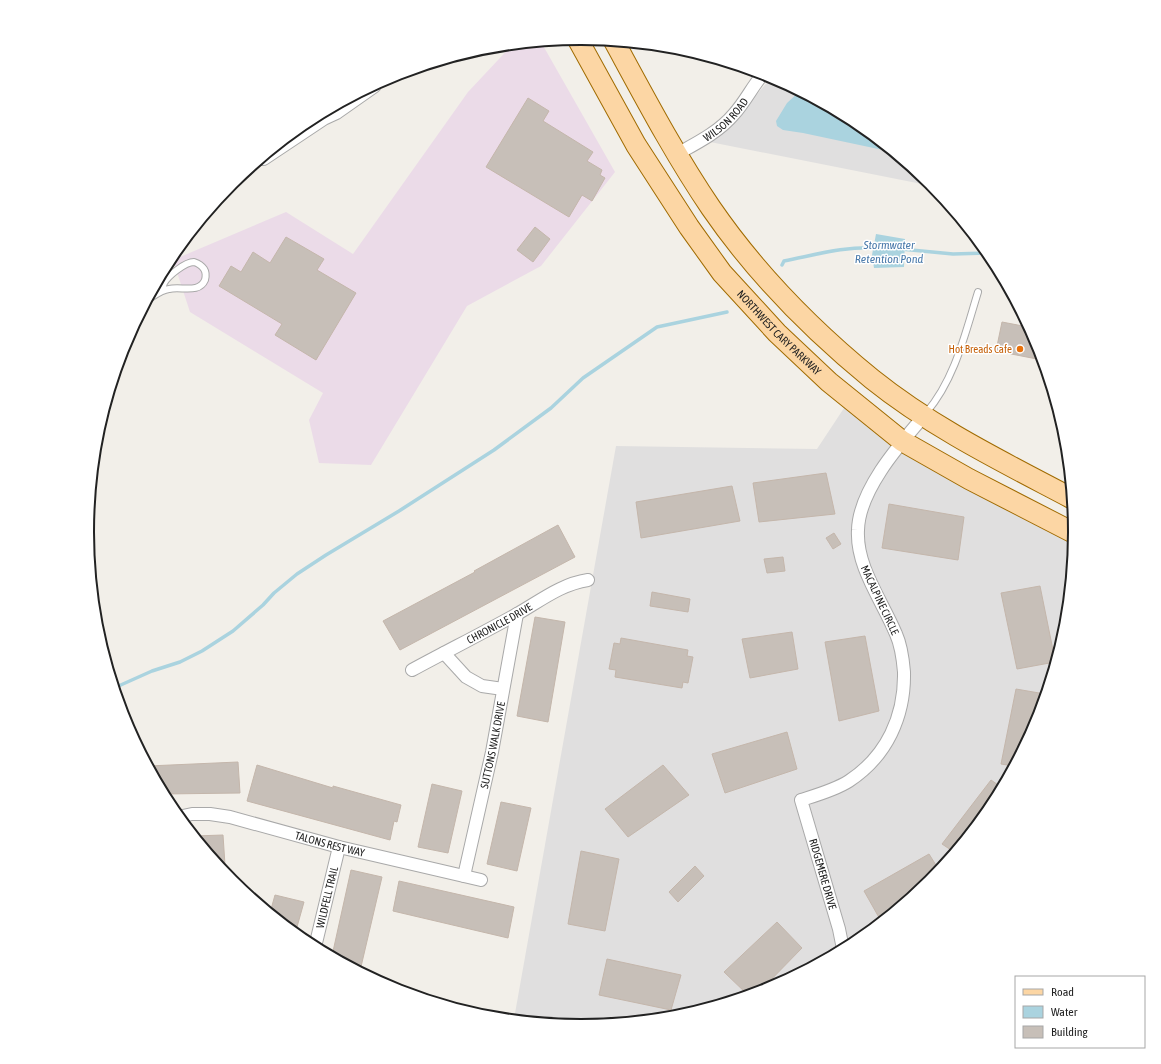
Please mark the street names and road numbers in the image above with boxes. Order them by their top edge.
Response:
street label: WILSON ROAD [701,96,750,144]
street label: NORTHWEST CARY PARKWAY [735,288,824,377]
street label: MACALPINE CIRCLE [859,563,901,637]
street label: CHRONICLE DRIVE [465,600,534,646]
street label: SUTTONS WALK DRIVE [478,700,507,790]
street label: TALONS REST WAY [294,829,366,859]
street label: RIDGEMERE DRIVE [807,837,839,911]
street label: WILDFELL TRAIL [314,865,340,930]

